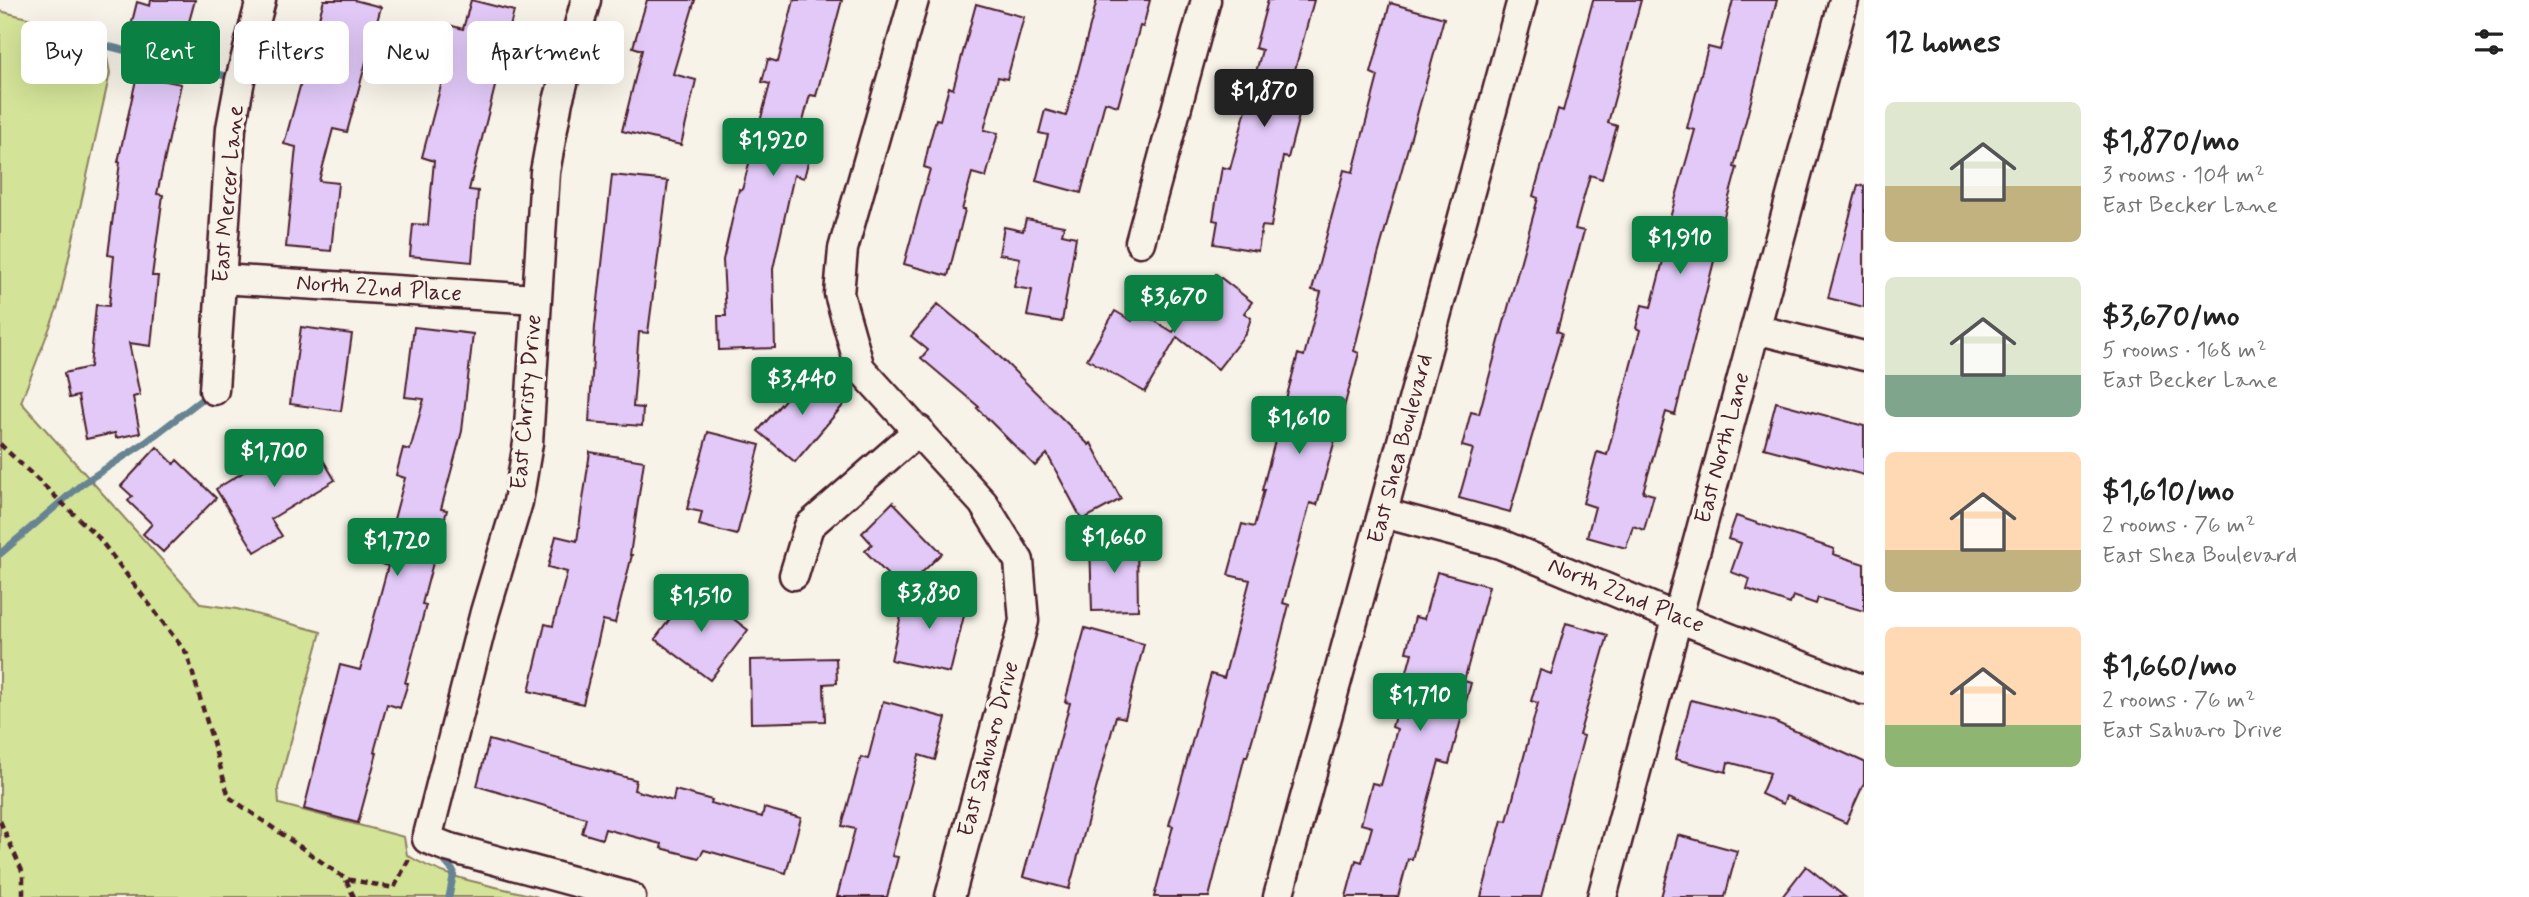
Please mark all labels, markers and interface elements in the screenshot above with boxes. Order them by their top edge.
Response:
chip: Buy [21,21,107,84]
chip: Rent [121,21,220,84]
chip: Filters [234,21,349,84]
chip: New [363,21,453,84]
chip: Apartment [467,21,624,84]
text: 12 homes [1885,23,2001,62]
icon: filters [2470,23,2508,61]
pin: $1,870 [1207,69,1321,129]
text: $1,870 [1230,77,1298,107]
street label: East Mercer Lane [206,104,252,284]
pin: $1,920 [716,118,830,178]
text: $1,870/mo [2102,122,2239,161]
text: $1,920 [738,126,808,156]
icon: home [1941,130,2025,214]
text: 3 rooms · 104 m² [2102,161,2265,191]
text: East Becker Lane [2102,191,2278,221]
pin: $1,910 [1623,216,1737,276]
text: $1,910 [1648,224,1712,254]
street label: North 22nd Place [295,268,463,310]
pin: $3,670 [1117,276,1231,335]
text: $3,670 [1140,283,1208,313]
text: $3,670/mo [2102,297,2240,336]
icon: home [1941,305,2025,389]
street label: East Christy Drive [504,313,550,491]
text: 5 rooms · 168 m² [2102,336,2267,366]
street label: East Shea Boulevard [1361,351,1441,547]
pin: $3,440 [745,358,859,417]
text: $3,440 [767,365,837,395]
text: East Becker Lane [2102,366,2278,396]
street label: East North Lane [1688,369,1758,527]
pin: $1,610 [1242,396,1356,456]
text: $1,610 [1267,404,1331,434]
pin: $1,700 [217,430,331,489]
text: $1,700 [240,437,308,467]
text: $1,610/mo [2102,472,2234,511]
icon: home [1941,480,2025,564]
text: 2 rooms · 76 m² [2102,511,2255,541]
pin: $1,660 [1057,516,1171,575]
pin: $1,720 [340,518,454,578]
text: $1,660 [1081,523,1147,553]
text: $1,720 [364,526,430,556]
text: East Shea Boulevard [2102,541,2297,571]
street label: North 22nd Place [1543,551,1709,641]
pin: $3,830 [872,572,986,631]
pin: $1,510 [644,574,758,634]
text: $3,830 [897,579,961,609]
text: $1,510 [670,582,732,612]
text: $1,660/mo [2102,647,2237,686]
icon: home [1941,655,2025,739]
street label: East Sahuaro Drive [951,658,1027,840]
pin: $1,710 [1363,674,1477,733]
text: $1,710 [1389,681,1451,711]
text: 2 rooms · 76 m² [2102,686,2255,716]
text: East Sahuaro Drive [2102,716,2282,746]

